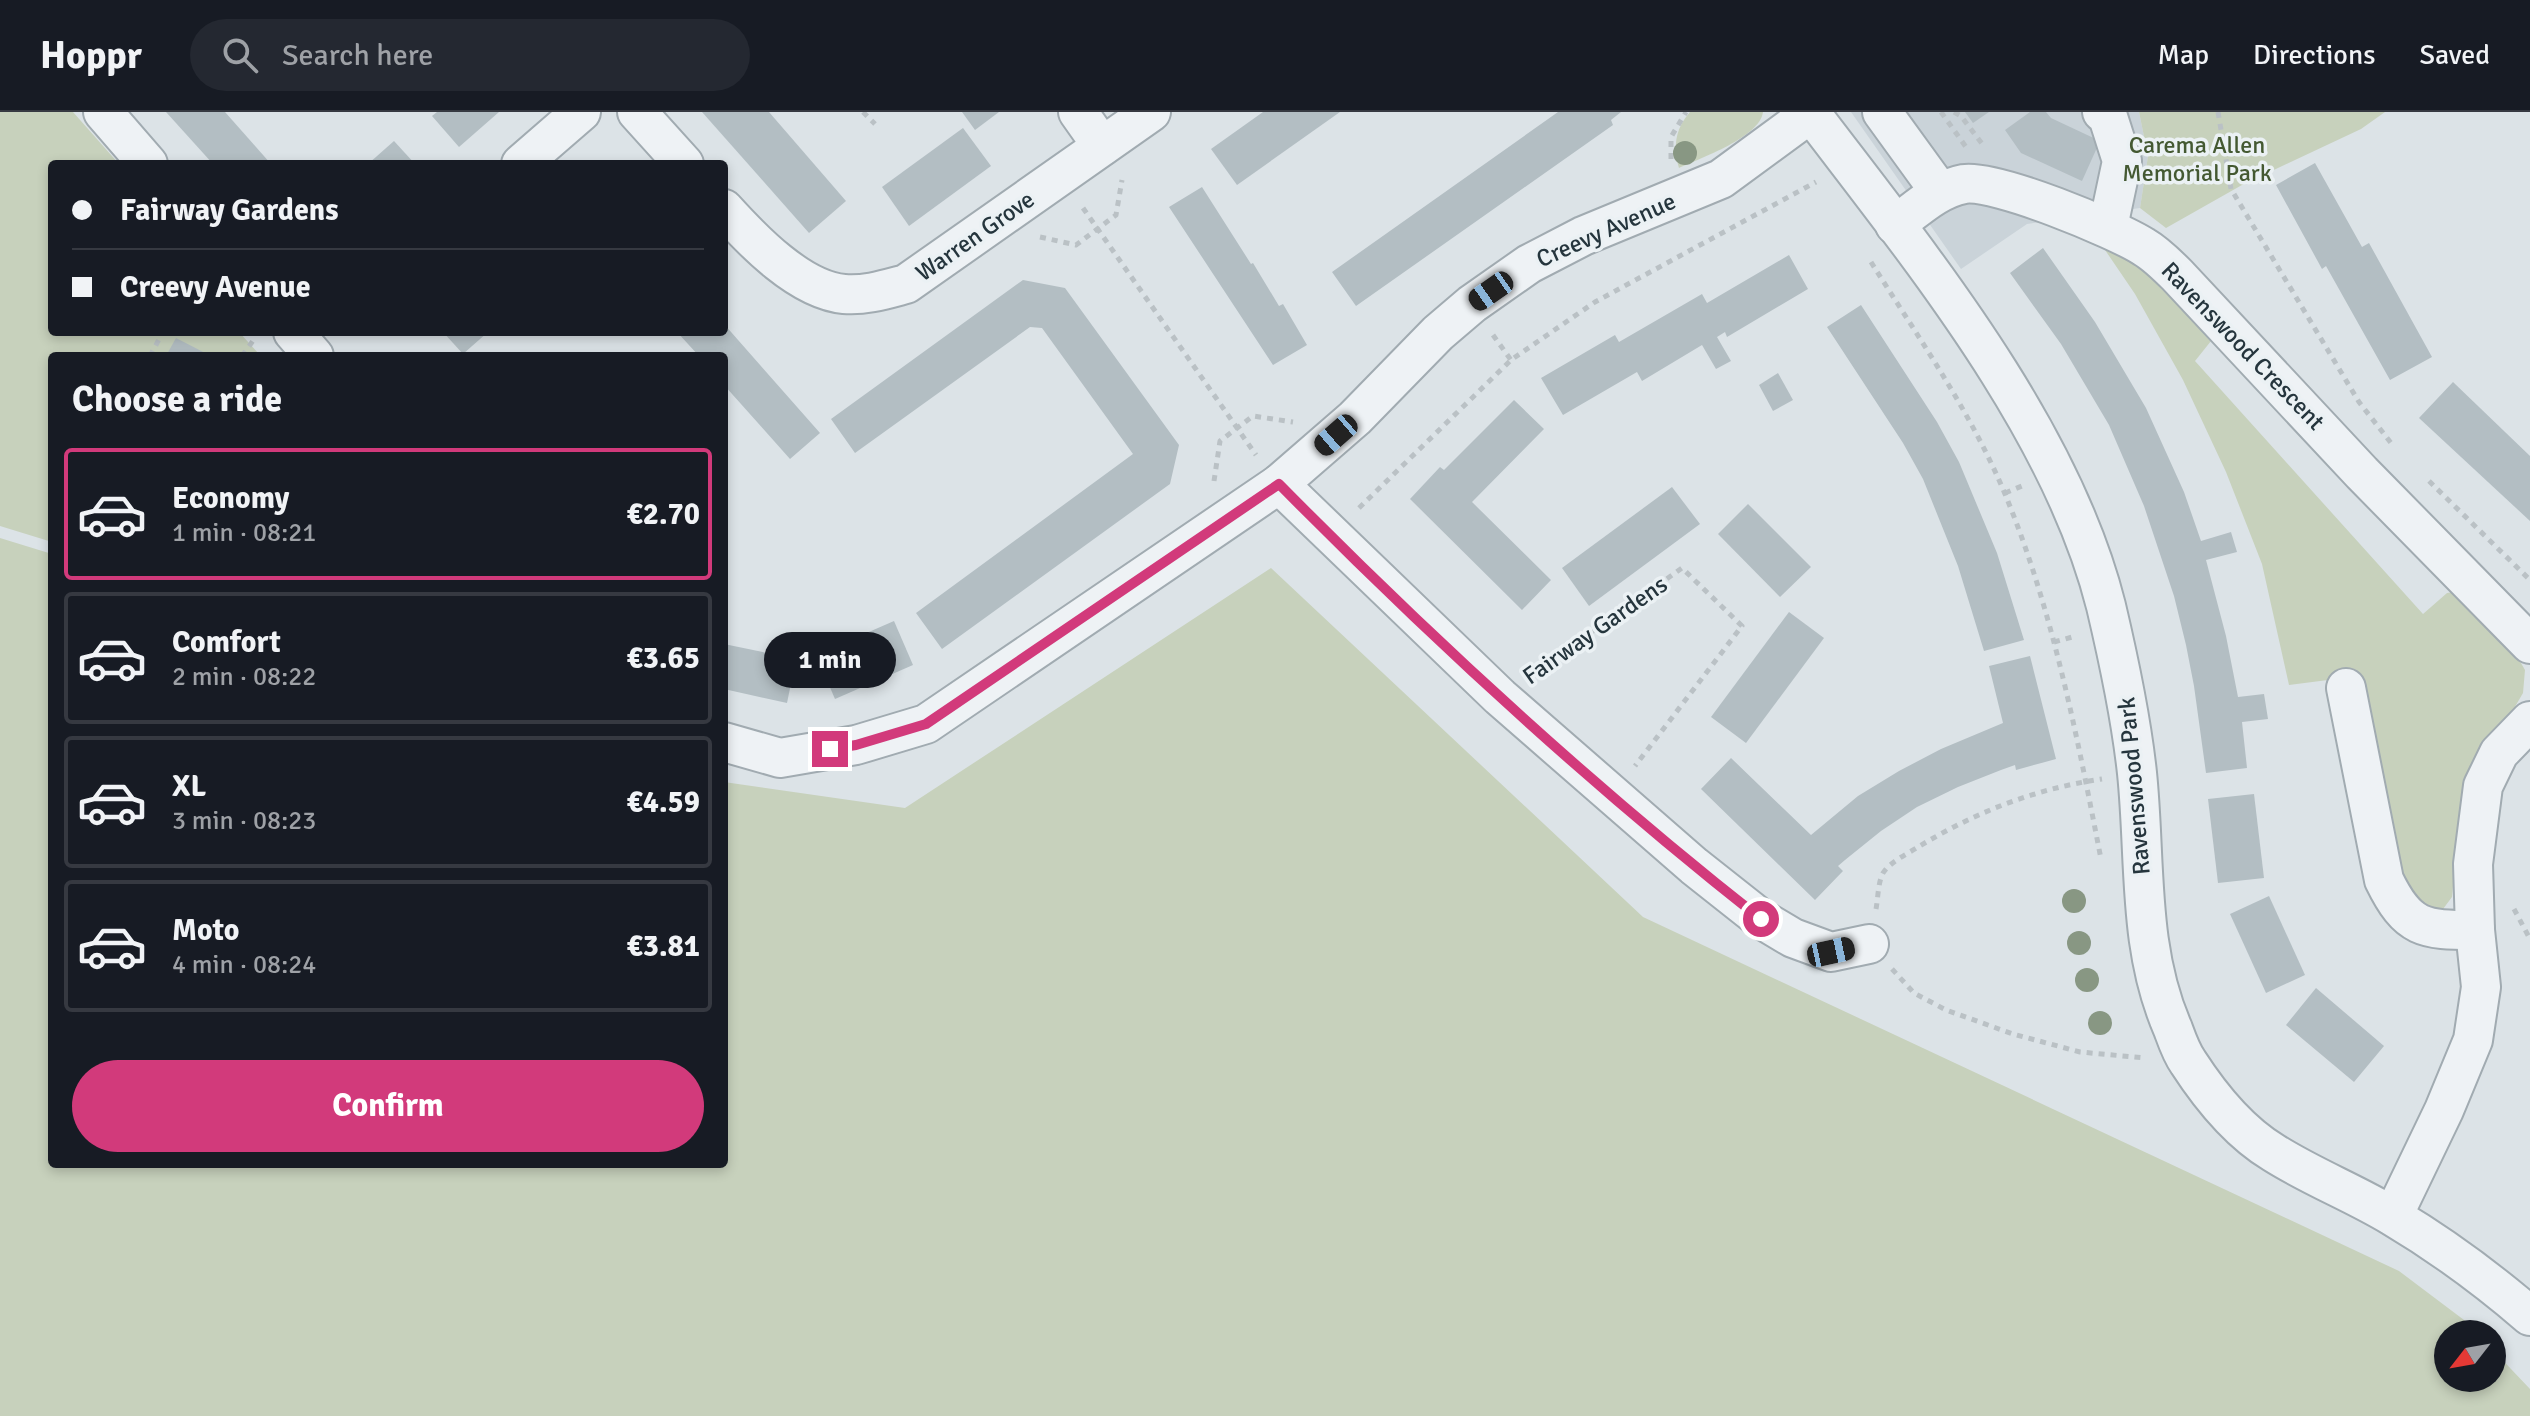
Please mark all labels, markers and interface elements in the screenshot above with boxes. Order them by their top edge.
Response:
search box [190,19,750,91]
text: Hoppr [40,32,142,79]
icon: search [218,33,262,77]
text: Search here [282,37,433,74]
text: Map [2157,38,2209,72]
text: Directions [2253,38,2375,72]
text: Saved [2419,38,2490,72]
park label: Carema Allen Memorial Park [2122,130,2272,188]
street label: Warren Grove [910,184,1040,288]
street label: Creevy Avenue [1532,186,1680,274]
text: Fairway Gardens [120,192,339,229]
street label: Ravenswood Crescent [2155,256,2331,436]
car [1464,267,1518,315]
text: Creevy Avenue [120,269,311,306]
text: Choose a ride [72,377,282,422]
car [1310,410,1362,460]
icon: car [76,478,148,550]
text: Economy [172,480,289,517]
text: €2.70 [627,496,700,533]
text: 1 min · 08:21 [172,517,316,549]
street label: Fairway Gardens [1517,569,1673,691]
icon: car [76,622,148,694]
text: Comfort [172,624,281,661]
callout: 1 min [764,633,896,689]
text: €3.65 [627,640,700,677]
text: 1 min [799,644,861,676]
text: 2 min · 08:22 [172,661,316,693]
street label: Ravenswood Park [2111,696,2157,876]
route end [812,731,848,767]
icon: car [76,766,148,838]
text: XL [172,768,206,805]
text: €4.59 [627,784,700,821]
text: 3 min · 08:23 [172,805,316,837]
route start [1743,901,1779,937]
icon: car [76,910,148,982]
text: Moto [172,912,239,949]
text: €3.81 [627,928,700,965]
car [1805,935,1857,969]
text: 4 min · 08:24 [172,949,316,981]
button: Confirm [72,1060,704,1152]
north arrow [2434,1320,2506,1392]
map controls [2434,1320,2506,1392]

